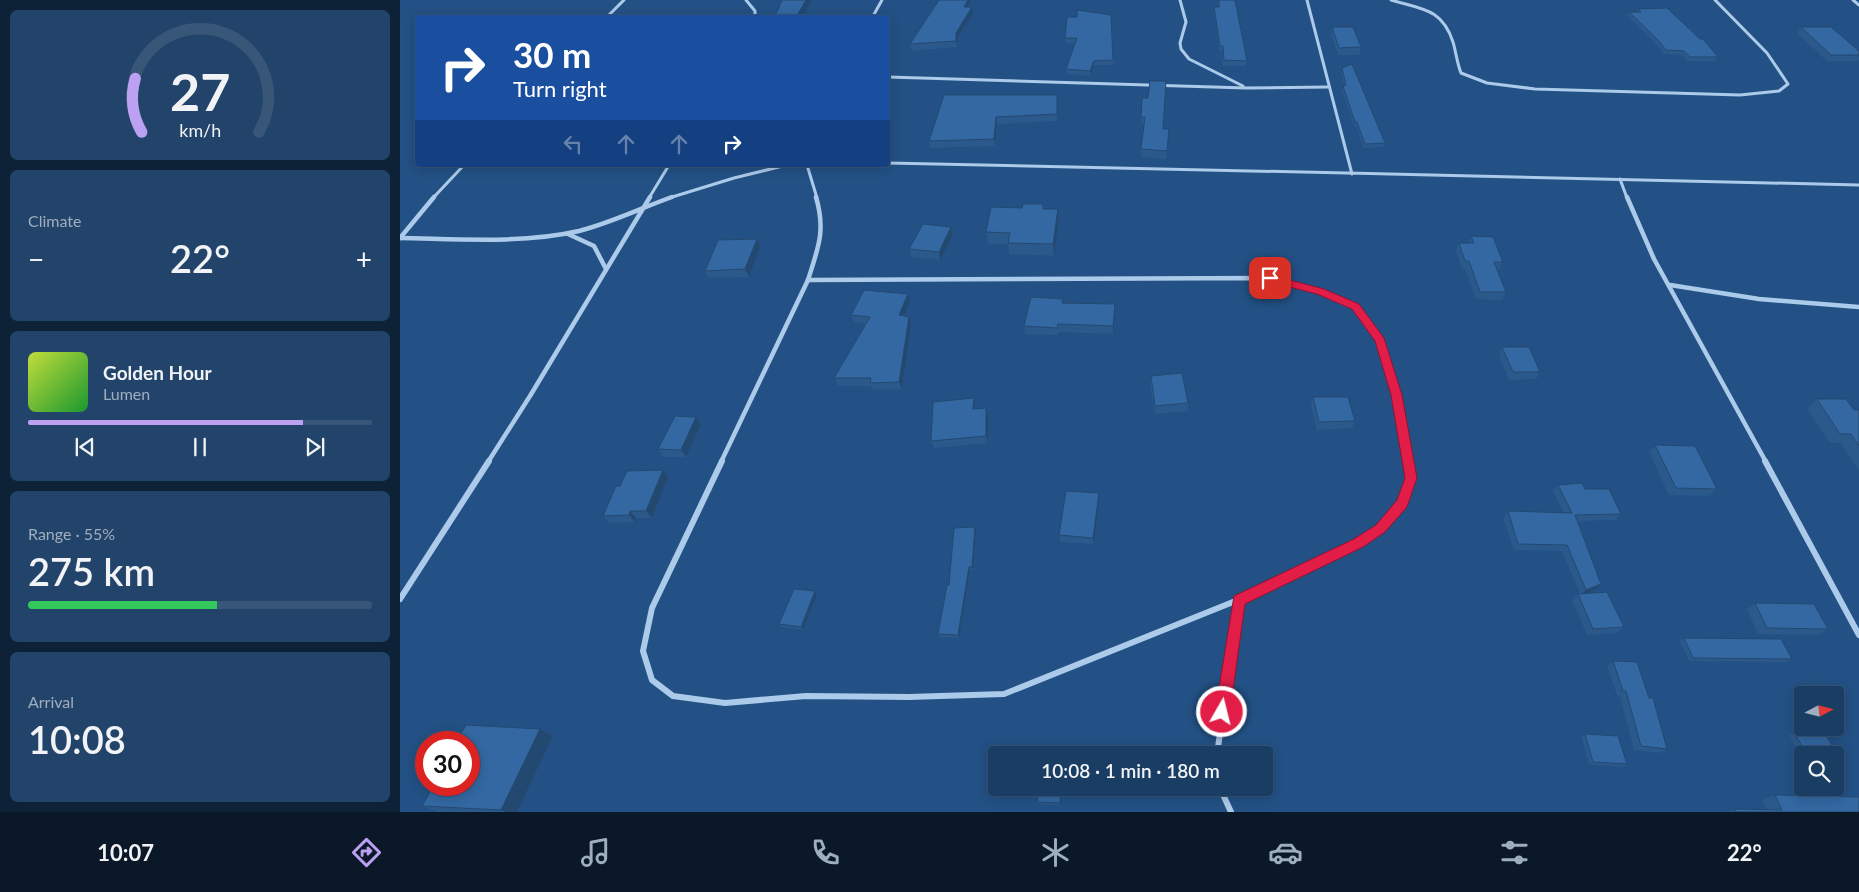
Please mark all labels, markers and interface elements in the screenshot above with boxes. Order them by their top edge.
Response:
text: 30 m [513,33,591,75]
icon: right [430,35,495,100]
text: 27 [170,60,230,122]
text: Turn right [513,75,607,102]
text: km/h [179,119,221,141]
icon: left [559,130,587,158]
icon: ahead [612,130,640,158]
icon: ahead [665,130,693,158]
icon: right [718,130,746,158]
text: Climate [28,211,81,230]
text: 22° [170,235,230,281]
text: − [28,242,44,276]
text: + [356,242,372,276]
pin [1249,257,1291,299]
icon: arrive [1256,264,1284,292]
text: Golden Hour [103,361,212,384]
text: Lumen [103,384,150,403]
icon: previous [71,433,99,461]
icon: pause [186,433,214,461]
icon: next [301,433,329,461]
text: Range · 55% [28,524,115,543]
text: 275 km [28,548,155,594]
position arrow [1195,685,1247,737]
north arrow [1794,686,1844,736]
map controls [1794,686,1844,796]
text: Arrival [28,692,74,711]
text: 10:08 [28,716,126,762]
speed limit sign: 30 [415,731,480,796]
button: search [1794,746,1844,796]
text: 10:08 · 1 min · 180 m [1041,759,1220,782]
icon: directions [349,835,384,870]
icon: music [578,835,613,870]
icon: phone [808,835,843,870]
icon: climate [1038,835,1073,870]
icon: car [1268,835,1303,870]
icon: filters [1497,835,1532,870]
text: 10:07 [97,839,154,866]
text: 22° [1727,839,1762,866]

